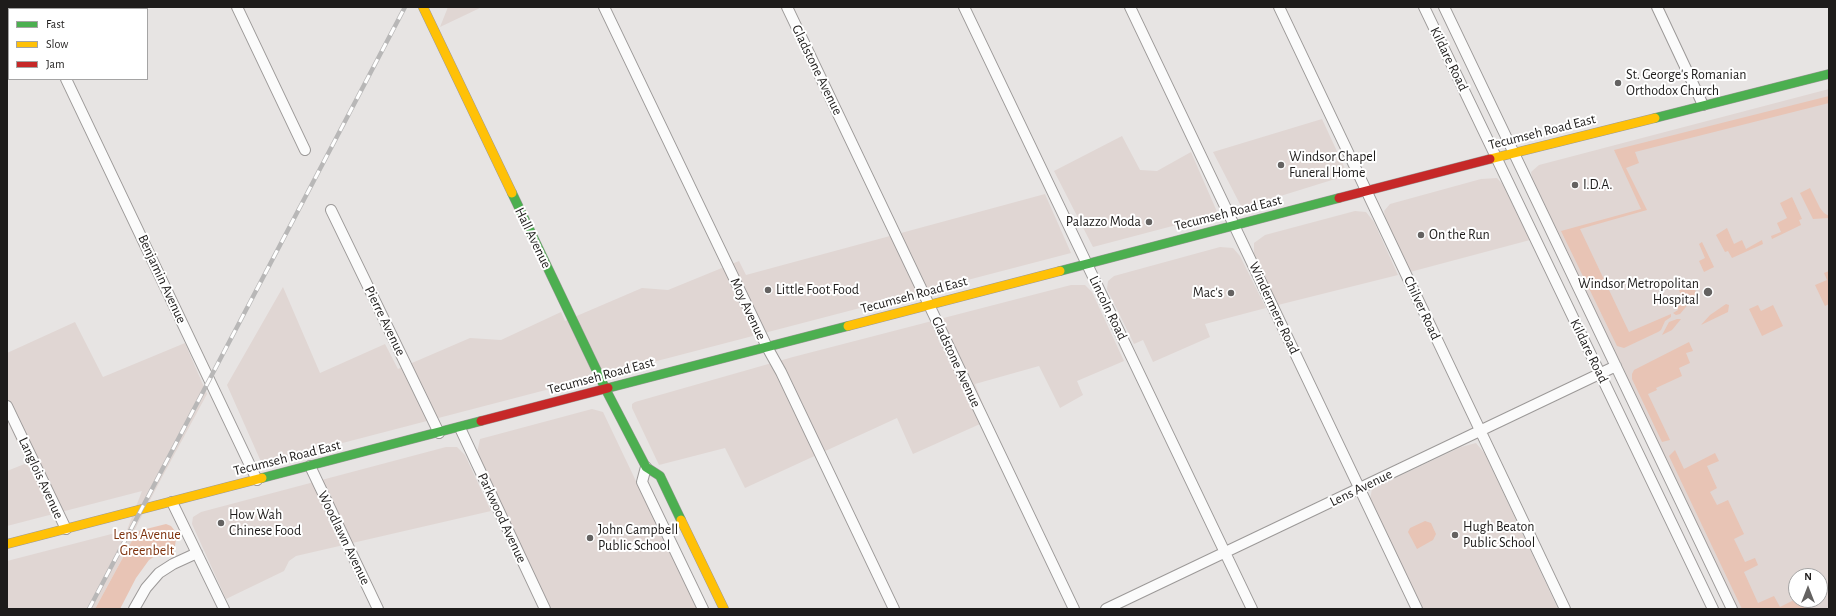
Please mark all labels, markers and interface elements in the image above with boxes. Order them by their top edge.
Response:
legend [8,8,148,80]
text: Fast [46,18,65,30]
street label: Gladstone Avenue [788,22,846,118]
street label: Kildare Road [1426,24,1472,94]
text: Slow [46,38,68,50]
text: Jam [46,58,65,70]
place label: St. George's Romanian Orthodox Church [1626,67,1746,100]
marker: St. George's Romanian Orthodox Church [1613,78,1623,88]
street label: Tecumseh Road East [1487,111,1597,153]
place label: Windsor Chapel Funeral Home [1289,149,1376,182]
marker: Windsor Chapel Funeral Home [1276,160,1286,170]
place label: I.D.A. [1583,177,1612,193]
marker: I.D.A. [1570,180,1580,190]
street label: Tecumseh Road East [1173,192,1283,234]
street label: Hall Avenue [511,205,555,271]
place label: Palazzo Moda [1066,214,1141,230]
marker: Palazzo Moda [1144,217,1154,227]
place label: On the Run [1429,227,1490,243]
marker: On the Run [1416,230,1426,240]
street label: Benjamin Avenue [134,232,190,326]
street label: Windermere Road [1245,259,1303,357]
street label: Tecumseh Road East [859,273,969,317]
street label: Lincoln Road [1085,273,1131,343]
street label: Chilver Road [1400,274,1444,342]
street label: Moy Avenue [726,275,770,343]
place label: Windsor Metropolitan Hospital [1578,276,1699,308]
place label: Little Foot Food [776,282,859,298]
street label: Pierre Avenue [361,283,409,359]
marker: Little Foot Food [763,285,773,295]
place label: Mac's [1193,285,1223,301]
marker: Windsor Metropolitan Hospital [1702,286,1714,298]
marker: Mac's [1226,288,1236,298]
street label: Gladstone Avenue [928,314,984,410]
street label: Kildare Road [1566,316,1612,386]
street label: Tecumseh Road East [546,354,656,398]
street label: Langlois Avenue [15,434,67,522]
street label: Tecumseh Road East [232,437,342,479]
street label: Lens Avenue [1327,466,1395,510]
street label: Parkwood Avenue [474,470,530,566]
street label: Woodlawn Avenue [314,488,374,588]
place label: How Wah Chinese Food [229,507,301,540]
marker: How Wah Chinese Food [216,518,226,528]
place label: Hugh Beaton Public School [1463,519,1535,552]
place label: John Campbell Public School [598,522,678,554]
park label: Lens Avenue Greenbelt [113,527,181,560]
marker: Hugh Beaton Public School [1450,530,1460,540]
marker: John Campbell Public School [585,533,595,543]
north arrow [1788,568,1828,608]
text: N [1804,571,1812,582]

